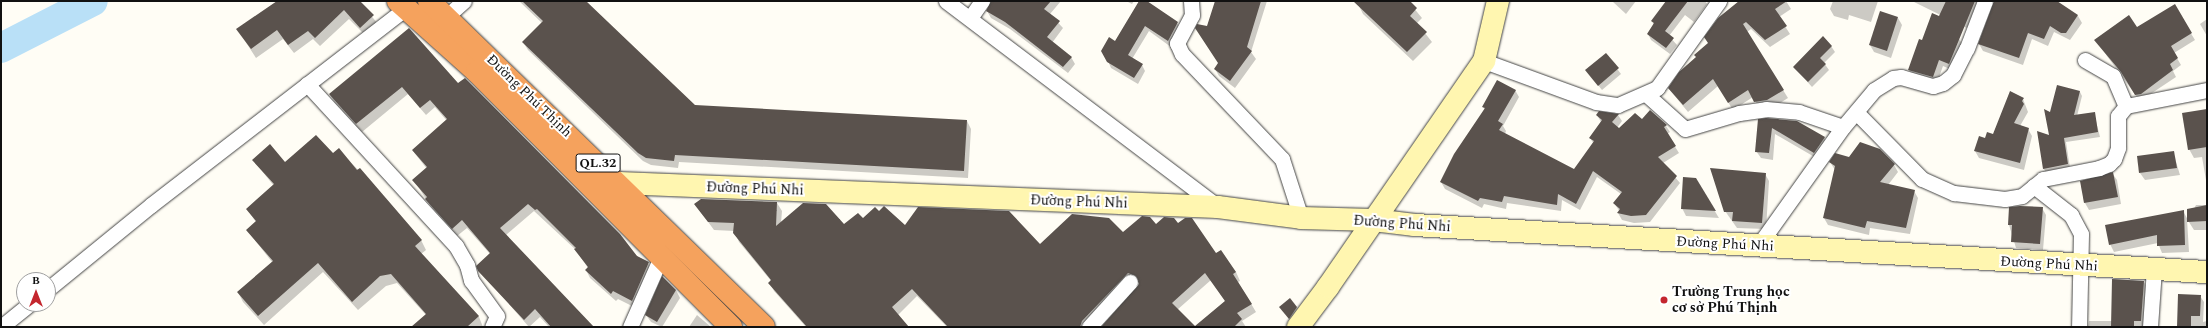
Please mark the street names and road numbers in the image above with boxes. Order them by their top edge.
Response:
street label: Đường Phú Thịnh [483,51,575,141]
road number: QL.32 [575,152,621,174]
street label: Đường Phú Nhi [706,179,804,199]
street label: Đường Phú Nhi [1030,192,1128,212]
street label: Đường Phú Nhi [1353,212,1451,236]
street label: Đường Phú Nhi [1676,233,1774,255]
street label: Đường Phú Nhi [2000,253,2098,275]

